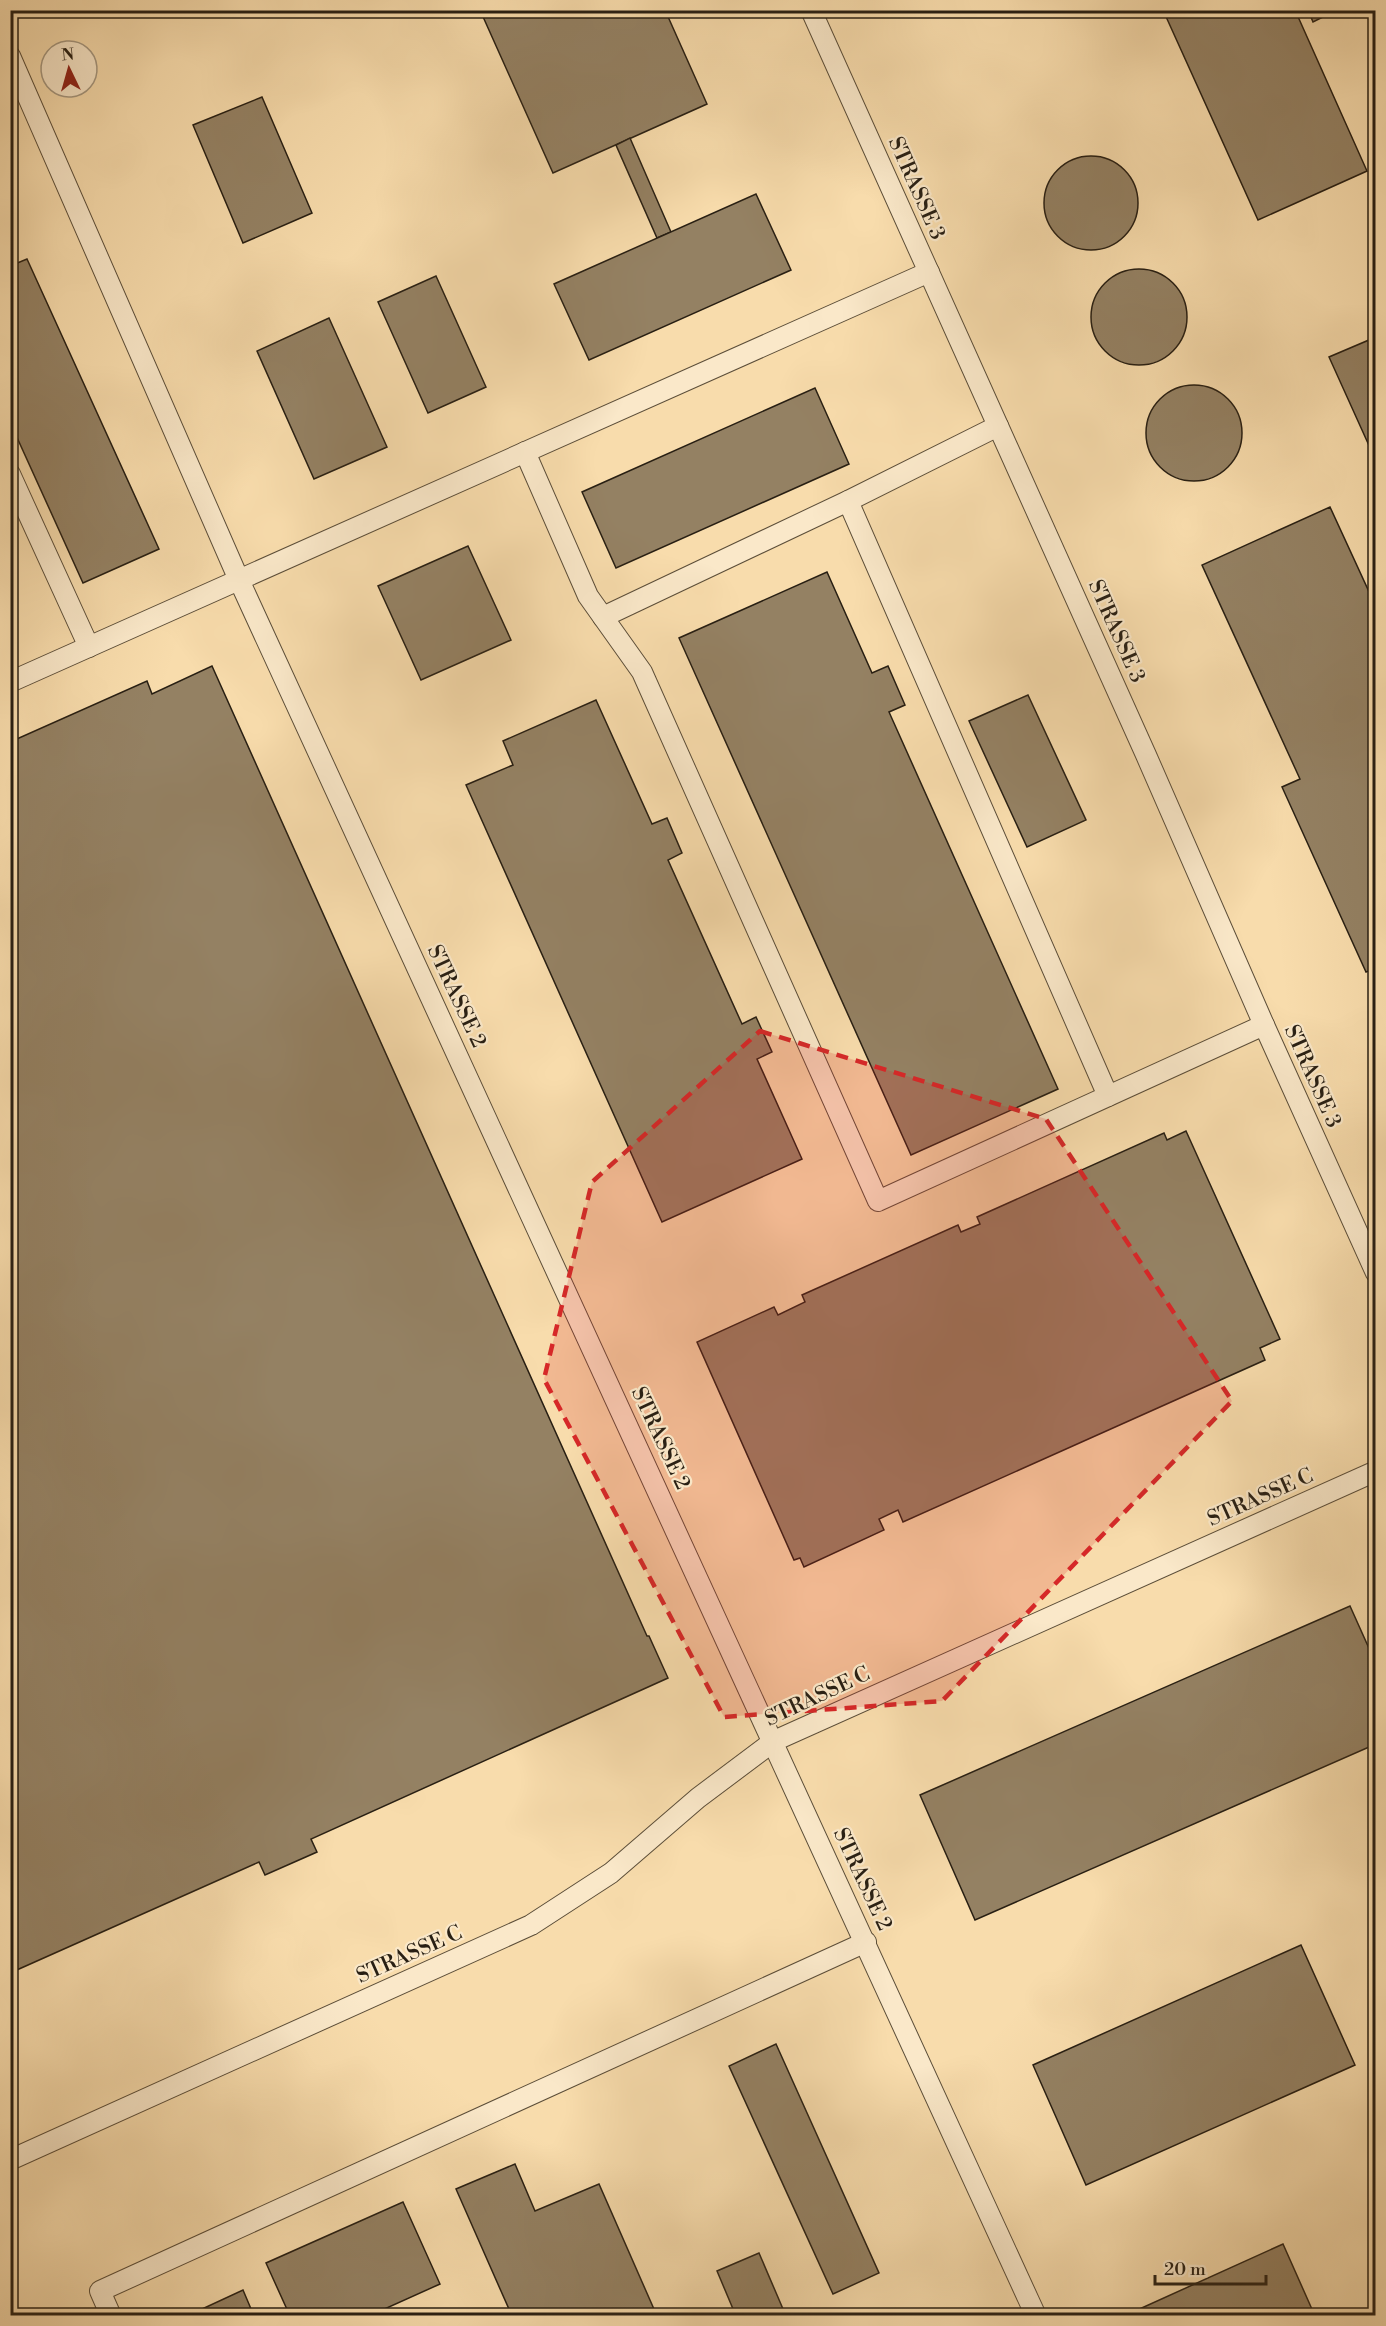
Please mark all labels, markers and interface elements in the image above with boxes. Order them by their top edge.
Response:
north arrow [39,39,99,99]
text: N [61,45,75,66]
street label: STRASSE 3 [882,133,950,244]
street label: STRASSE 3 [1082,576,1150,687]
street label: STRASSE 2 [421,941,491,1052]
street label: STRASSE 3 [1278,1021,1346,1132]
street label: STRASSE 2 [625,1383,695,1494]
street label: STRASSE C [1204,1463,1317,1533]
street label: STRASSE C [761,1661,874,1733]
street label: STRASSE 2 [827,1824,897,1935]
street label: STRASSE C [353,1920,466,1990]
scale bar [1155,2248,1266,2286]
text: 20 m [1164,2258,1206,2281]

